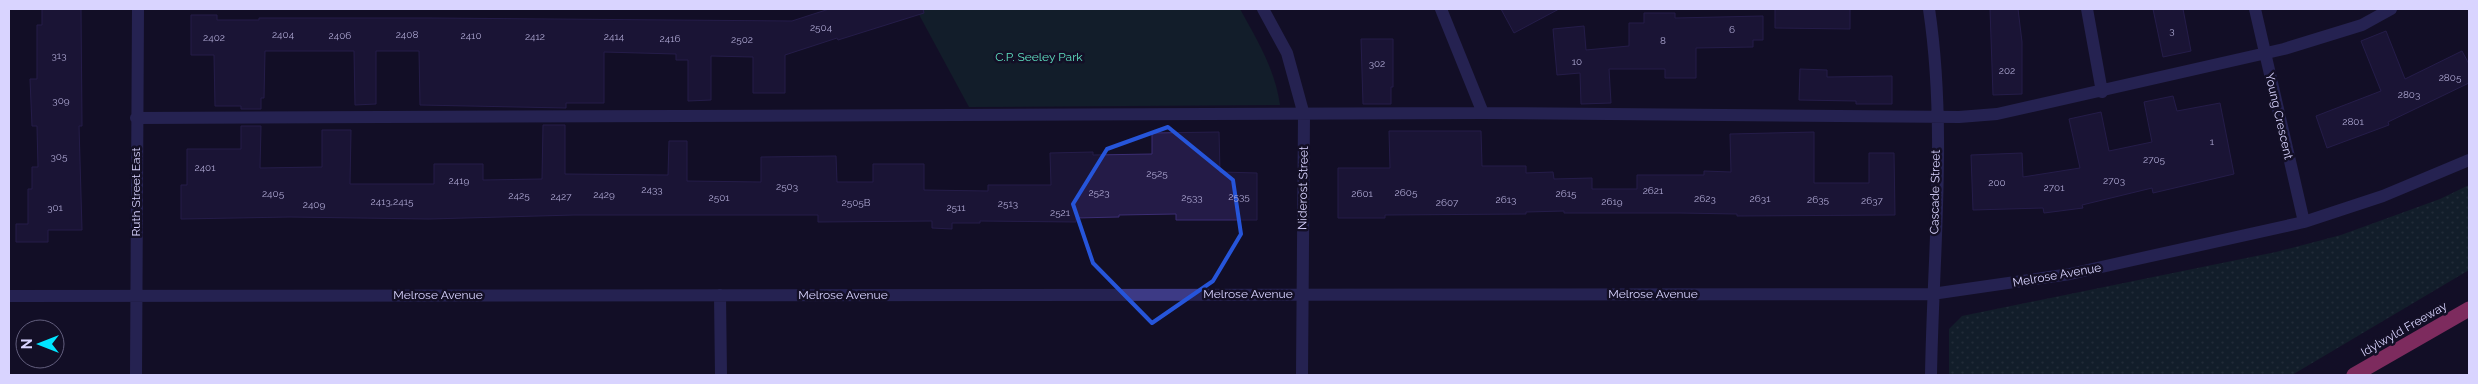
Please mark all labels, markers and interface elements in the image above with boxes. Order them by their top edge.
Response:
house number: 2504 [810,22,833,33]
house number: 6 [1729,24,1735,35]
house number: 3 [2169,25,2175,36]
house number: 2404 [272,29,295,40]
house number: 2408 [396,29,418,40]
house number: 2406 [329,30,351,41]
house number: 2410 [460,30,482,41]
house number: 2412 [525,31,545,42]
house number: 2414 [604,31,625,42]
house number: 2402 [203,32,225,43]
house number: 2416 [660,33,680,44]
house number: 2502 [731,34,753,45]
house number: 8 [1660,35,1666,46]
house number: 313 [52,50,66,61]
park label: C.P. Seeley Park [995,50,1083,64]
house number: 10 [1572,56,1582,67]
house number: 302 [1369,58,1385,69]
house number: 202 [1999,65,2015,76]
street label: Young Crescent [2262,72,2296,160]
house number: 2805 [2439,72,2462,83]
house number: 2803 [2398,89,2420,100]
house number: 309 [52,95,70,106]
house number: 2801 [2342,116,2364,127]
house number: 1 [2210,136,2215,147]
street label: Niderost Street [1295,146,1311,230]
street label: Ruth Street East [129,148,143,236]
street label: Cascade Street [1927,150,1943,234]
house number: 305 [51,151,68,162]
house number: 2705 [2143,154,2166,165]
house number: 2401 [194,162,216,173]
house number: 2525 [1146,168,1168,179]
house number: 2419 [449,175,470,186]
house number: 2703 [2103,175,2125,186]
house number: 200 [1988,177,2006,188]
house number: 2503 [776,181,798,192]
house number: 2701 [2044,182,2065,193]
house number: 2433 [641,184,663,195]
house number: 2621 [1643,185,1664,196]
house number: 2523 [1088,187,1110,198]
house number: 2605 [1395,187,1418,198]
house number: 2405 [262,188,285,199]
house number: 2601 [1351,188,1374,199]
house number: 2615 [1556,188,1577,199]
house number: 2429 [593,189,615,200]
house number: 2425 [508,190,530,201]
house number: 2427 [550,191,572,202]
house number: 2535 [1228,191,1250,202]
house number: 2501 [708,192,730,203]
house number: 2533 [1181,192,1203,203]
house number: 2623 [1694,193,1716,204]
house number: 2631 [1750,193,1771,204]
house number: 2613 [1496,194,1516,205]
house number: 2635 [1807,194,1830,205]
house number: 2637 [1861,195,1884,206]
house number: 2413,2415 [371,196,414,207]
house number: 2619 [1601,196,1623,207]
house number: 2505B [842,197,871,208]
house number: 2607 [1436,197,1459,208]
house number: 2513 [998,198,1018,209]
house number: 2409 [303,199,325,210]
house number: 301 [47,202,64,213]
house number: 2511 [946,202,966,213]
house number: 2521 [1050,207,1071,218]
street label: Melrose Avenue [2012,260,2102,290]
street label: Melrose Avenue [1203,287,1293,301]
street label: Melrose Avenue [1608,287,1698,301]
street label: Melrose Avenue [393,288,483,302]
street label: Melrose Avenue [798,288,888,302]
street label: Idylwyld Freeway [2359,298,2450,359]
north arrow [15,319,65,369]
text: N [19,339,35,349]

